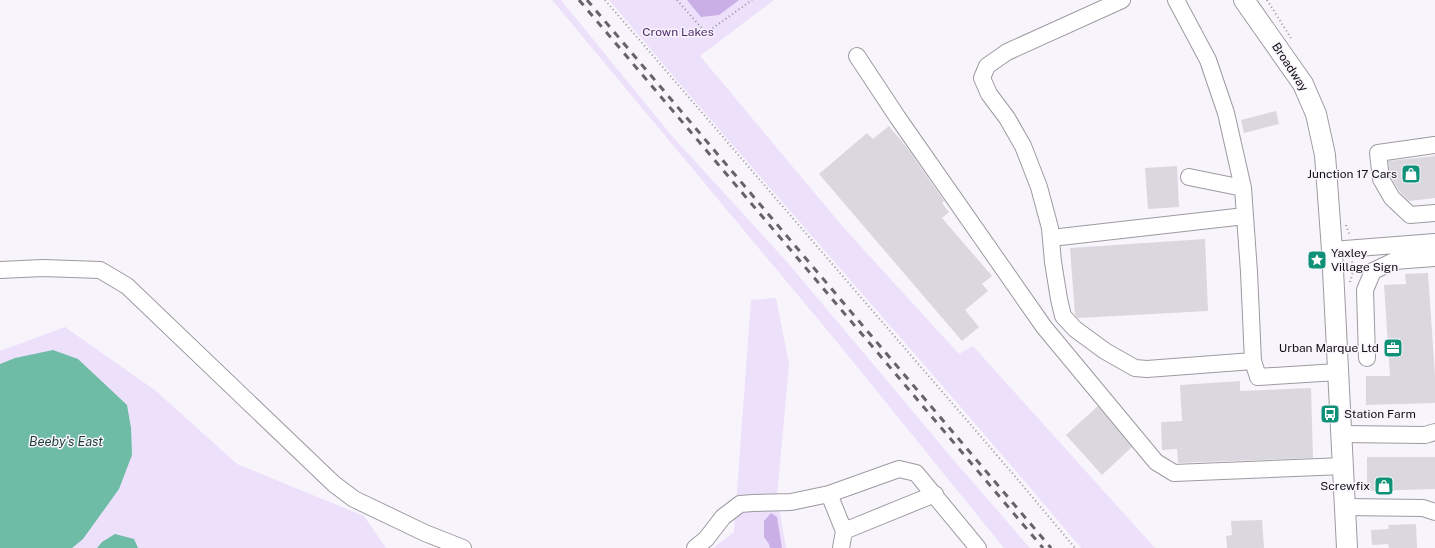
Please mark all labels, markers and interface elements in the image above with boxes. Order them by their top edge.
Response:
park label: Crown Lakes [642,25,714,39]
street label: Broadway [1269,40,1311,94]
shop icon: Junction 17 Cars [1400,163,1422,185]
place label: Junction 17 Cars [1307,167,1397,181]
place label: Yaxley Village Sign [1331,246,1398,274]
place icon: Yaxley Village Sign [1306,249,1328,271]
office icon: Urban Marque Ltd [1382,337,1404,359]
place label: Urban Marque Ltd [1279,341,1379,355]
bus stop icon: Station Farm [1319,403,1341,425]
place label: Station Farm [1344,407,1416,421]
water label: Beeby's East [29,434,103,449]
shop icon: Screwfix [1373,475,1395,497]
place label: Screwfix [1320,479,1370,493]

